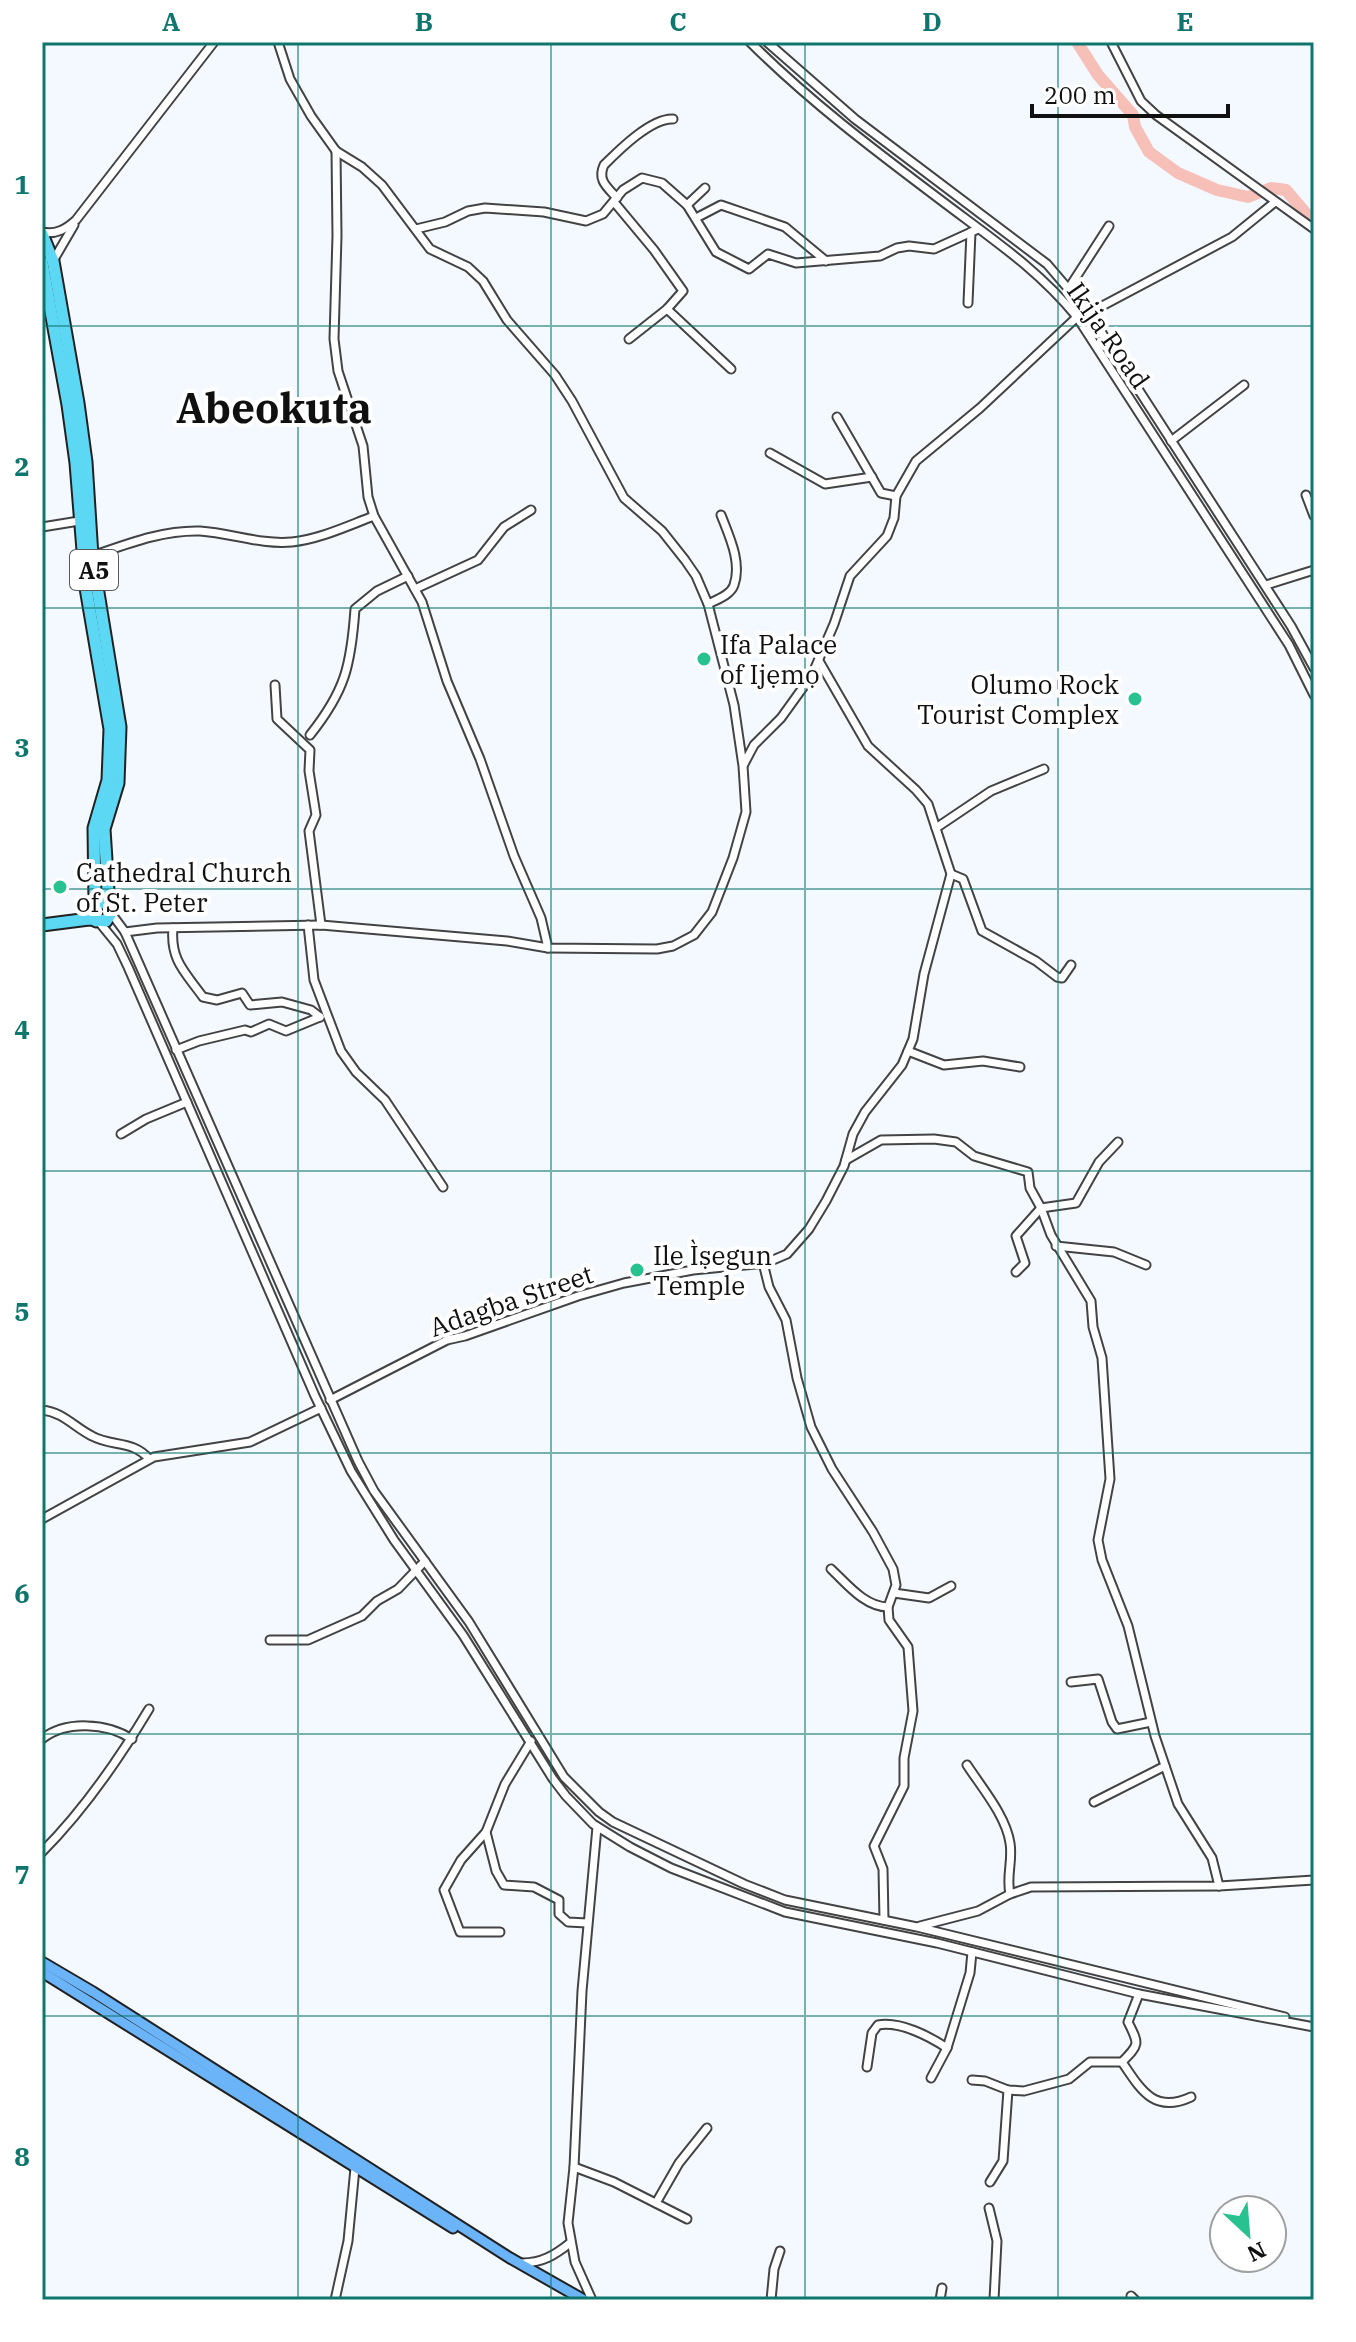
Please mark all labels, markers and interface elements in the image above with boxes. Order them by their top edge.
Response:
text: A [162,4,180,38]
text: B [415,4,433,38]
text: C [669,4,687,38]
text: D [922,4,942,38]
text: E [1176,4,1194,38]
scale bar [1032,68,1228,118]
text: 200 m [1044,79,1116,111]
text: 1 [14,167,30,201]
street label: Ikija Road [1060,275,1158,395]
district label: Abeokuta [176,380,372,435]
text: 2 [14,449,30,483]
road number: A5 [70,550,118,590]
place label: Ifa Palace of Ijẹmọ [720,627,837,691]
marker: Ifa Palace of Ijẹmọ [695,650,713,668]
place label: Olumo Rock Tourist Complex [917,667,1119,731]
marker: Olumo Rock Tourist Complex [1126,690,1144,708]
text: 3 [14,730,30,764]
place label: Cathedral Church of St. Peter [76,855,292,919]
marker: Cathedral Church of St. Peter [51,878,69,896]
text: 4 [14,1012,30,1046]
place label: Ile Ìṣegun Temple [653,1238,772,1302]
street label: Adagba Street [425,1256,597,1344]
marker: Ile Ìṣegun Temple [628,1261,646,1279]
text: 5 [14,1294,30,1328]
text: 6 [14,1576,30,1610]
text: 7 [14,1857,30,1891]
text: 8 [14,2139,30,2173]
north arrow [1208,2194,1288,2274]
text: N [1243,2236,1271,2269]

